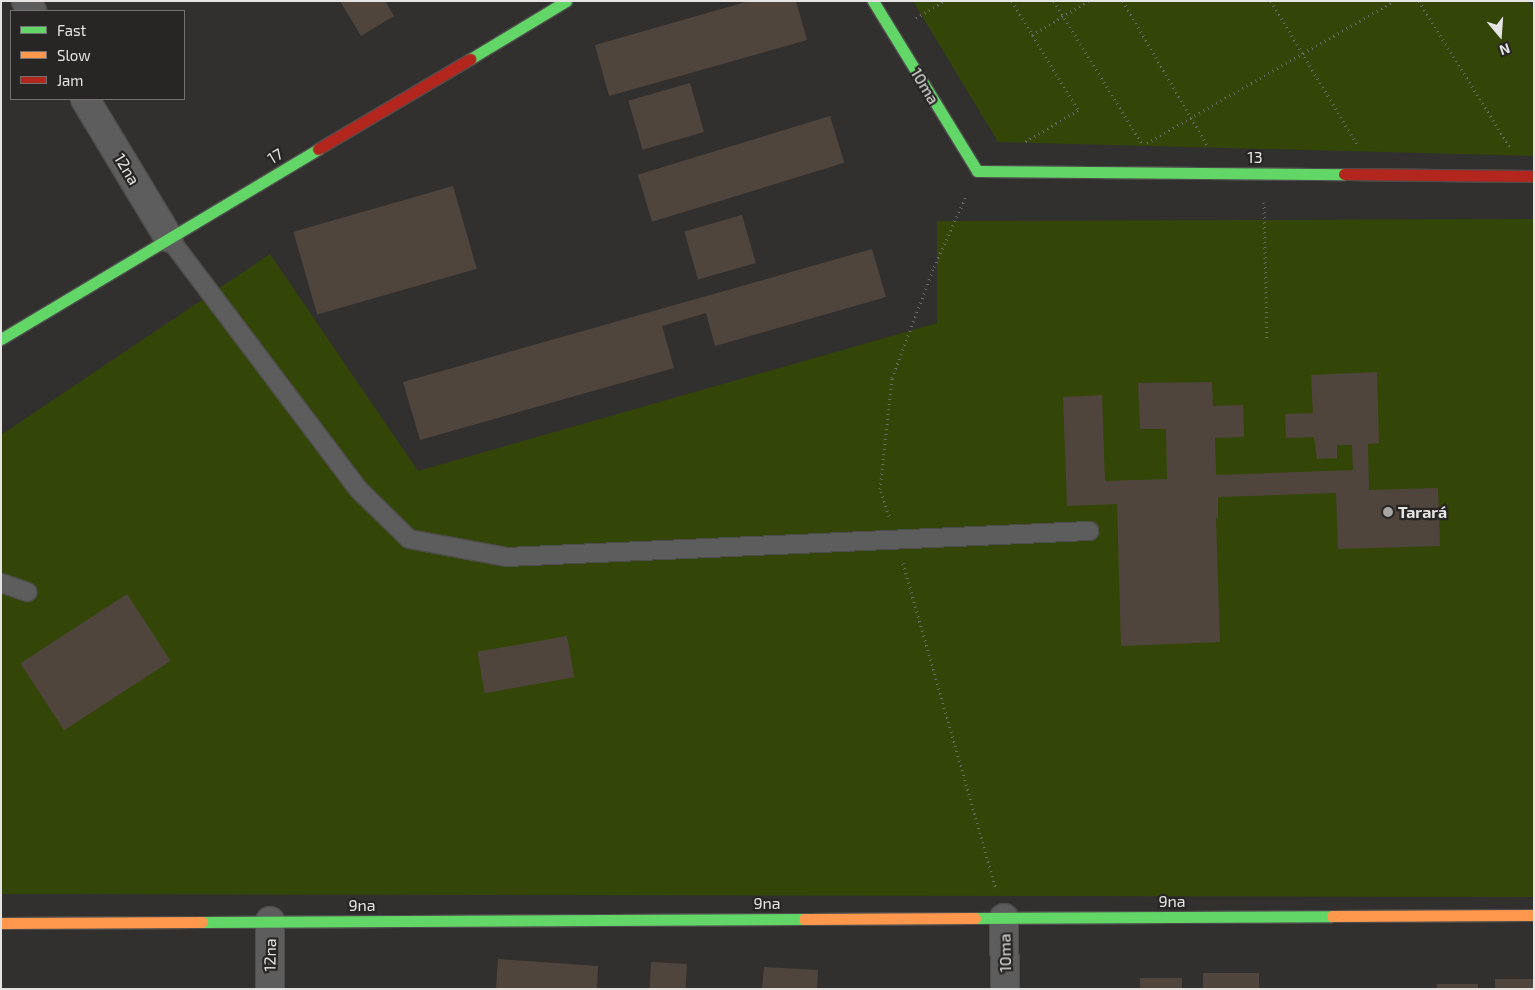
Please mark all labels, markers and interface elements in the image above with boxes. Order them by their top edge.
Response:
legend [10,10,185,100]
north arrow [1475,10,1525,60]
text: Fast [57,21,86,39]
text: N [1497,40,1512,59]
text: Slow [57,46,91,64]
street label: 10ma [907,64,943,108]
text: Jam [57,71,83,89]
street label: 17 [264,144,286,168]
street label: 13 [1247,147,1263,167]
street label: 12na [110,150,144,188]
place label: Tarará [1398,502,1447,522]
marker: Tarará [1382,506,1394,518]
street label: 9na [1158,891,1186,911]
street label: 9na [753,893,781,913]
street label: 9na [348,895,376,915]
street label: 10ma [995,933,1015,973]
street label: 12na [260,938,280,972]

